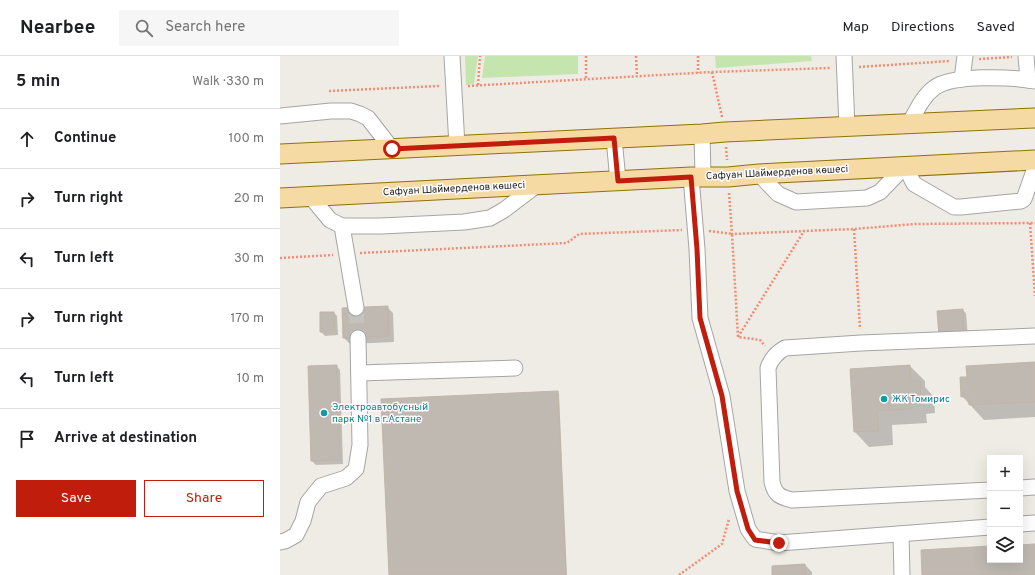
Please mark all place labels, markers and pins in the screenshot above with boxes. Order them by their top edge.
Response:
place label: ЖК Томирис [892,393,950,406]
marker: ЖК Томирис [879,394,889,404]
place label: Электроавтобусный парк №1 в г.Астане [332,401,428,426]
marker: Электроавтобусный парк №1 в г.Астане [319,408,329,418]

